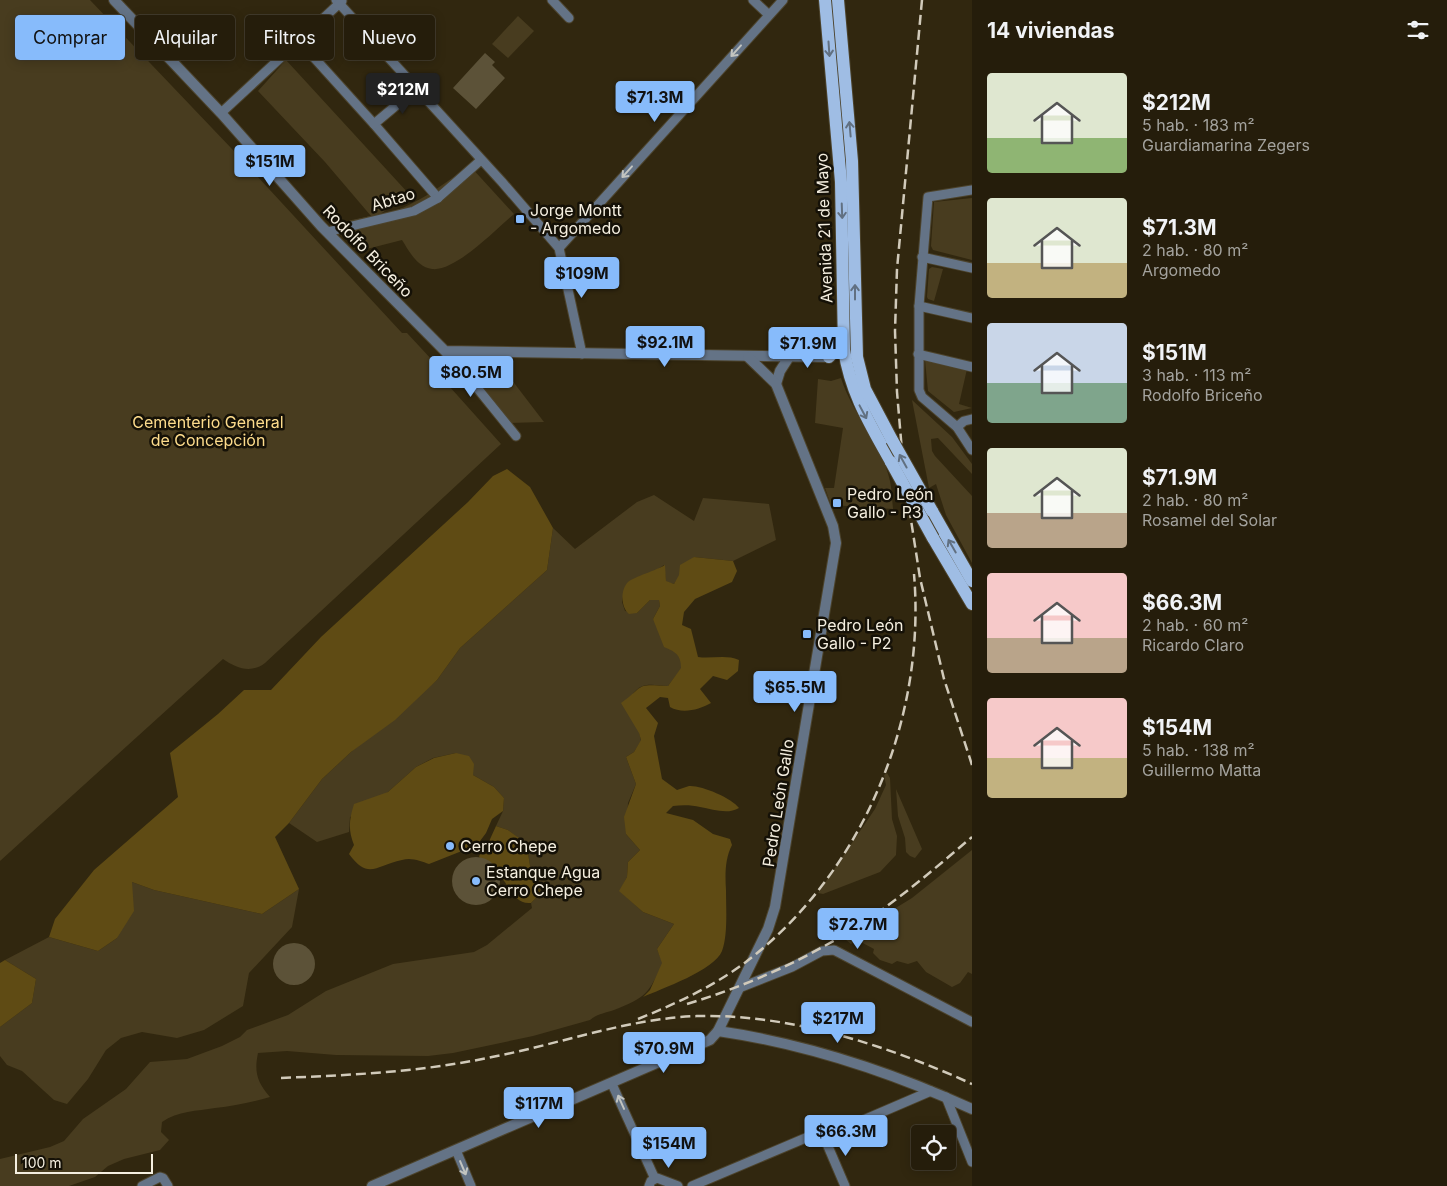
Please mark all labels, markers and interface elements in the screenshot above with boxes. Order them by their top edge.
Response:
chip: Comprar [15,15,125,60]
chip: Alquilar [135,15,235,60]
chip: Filtros [245,15,334,60]
chip: Nuevo [344,15,435,60]
icon: filters [1404,16,1432,44]
text: 14 viviendas [987,18,1115,43]
one-way arrow [824,40,834,56]
one-way arrow [730,44,742,57]
pin: $212M [368,72,438,115]
text: $212M [377,79,429,99]
pin: $71.3M [614,80,696,123]
text: $71.3M [627,87,683,107]
text: $212M [1142,90,1211,115]
icon: home [1027,93,1087,153]
text: 5 hab. · 183 m² [1142,115,1255,135]
one-way arrow [845,122,854,138]
text: Guardiamarina Zegers [1142,135,1310,155]
pin: $151M [235,144,305,187]
text: $151M [245,151,295,171]
street label: Avenida 21 de Mayo [811,152,837,304]
one-way arrow [622,165,633,178]
street label: Abtao [369,183,417,215]
place label: Jorge Montt - Argomedo [530,200,622,238]
street label: Rodolfo Briceño [319,201,417,301]
one-way arrow [837,202,847,218]
marker: Jorge Montt - Argomedo [514,213,526,225]
text: $71.3M [1142,215,1217,240]
icon: home [1027,218,1087,278]
text: 2 hab. · 80 m² [1142,240,1248,260]
pin: $109M [547,256,617,299]
text: Argomedo [1142,260,1221,280]
text: $109M [555,263,609,283]
one-way arrow [850,284,860,300]
pin: $92.1M [624,326,706,368]
pin: $71.9M [767,326,849,369]
text: $92.1M [637,332,693,352]
text: $71.9M [779,333,837,353]
text: $151M [1142,340,1207,365]
icon: home [1027,343,1087,403]
pin: $80.5M [430,356,512,398]
text: $80.5M [440,362,502,382]
text: 3 hab. · 113 m² [1142,365,1251,385]
text: Rodolfo Briceño [1142,385,1263,405]
one-way arrow [858,404,868,419]
park label: Cementerio General de Concepción [132,412,284,450]
one-way arrow [898,454,908,468]
text: $71.9M [1142,465,1217,490]
icon: home [1027,468,1087,528]
place label: Pedro León Gallo - P3 [847,484,934,522]
text: 2 hab. · 80 m² [1142,490,1248,510]
marker: Pedro León Gallo - P3 [831,497,843,509]
text: Rosamel del Solar [1142,510,1277,530]
one-way arrow [947,539,957,554]
text: $66.3M [1142,590,1222,615]
icon: home [1027,593,1087,653]
place label: Pedro León Gallo - P2 [817,615,904,653]
text: 2 hab. · 60 m² [1142,615,1248,635]
marker: Pedro León Gallo - P2 [801,628,813,640]
text: Ricardo Claro [1142,635,1244,655]
pin: $65.5M [754,670,836,713]
text: $65.5M [764,677,826,697]
text: $154M [1142,715,1212,740]
icon: home [1027,718,1087,778]
street label: Pedro León Gallo [758,738,798,868]
text: 5 hab. · 138 m² [1142,740,1255,760]
text: Guillermo Matta [1142,760,1261,780]
place label: Cerro Chepe [460,836,557,856]
marker: Cerro Chepe [444,840,456,852]
place label: Estanque Agua Cerro Chepe [486,862,600,900]
marker: Estanque Agua Cerro Chepe [470,875,482,887]
pin: $72.7M [817,908,899,950]
text: $72.7M [828,914,888,934]
pin: $217M [803,1002,873,1044]
text: $217M [812,1008,864,1028]
pin: $70.9M [623,1032,705,1074]
text: $70.9M [634,1038,694,1058]
pin: $117M [504,1086,574,1129]
text: $117M [515,1093,563,1113]
one-way arrow [615,1095,625,1110]
pin: $66.3M [805,1114,887,1157]
text: $66.3M [816,1121,877,1141]
map controls [911,1125,956,1170]
button: locate [911,1125,956,1170]
pin: $154M [634,1126,704,1169]
text: $154M [642,1133,696,1153]
scale bar [15,1151,152,1174]
text: 100 m [22,1154,62,1171]
one-way arrow [459,1160,469,1175]

